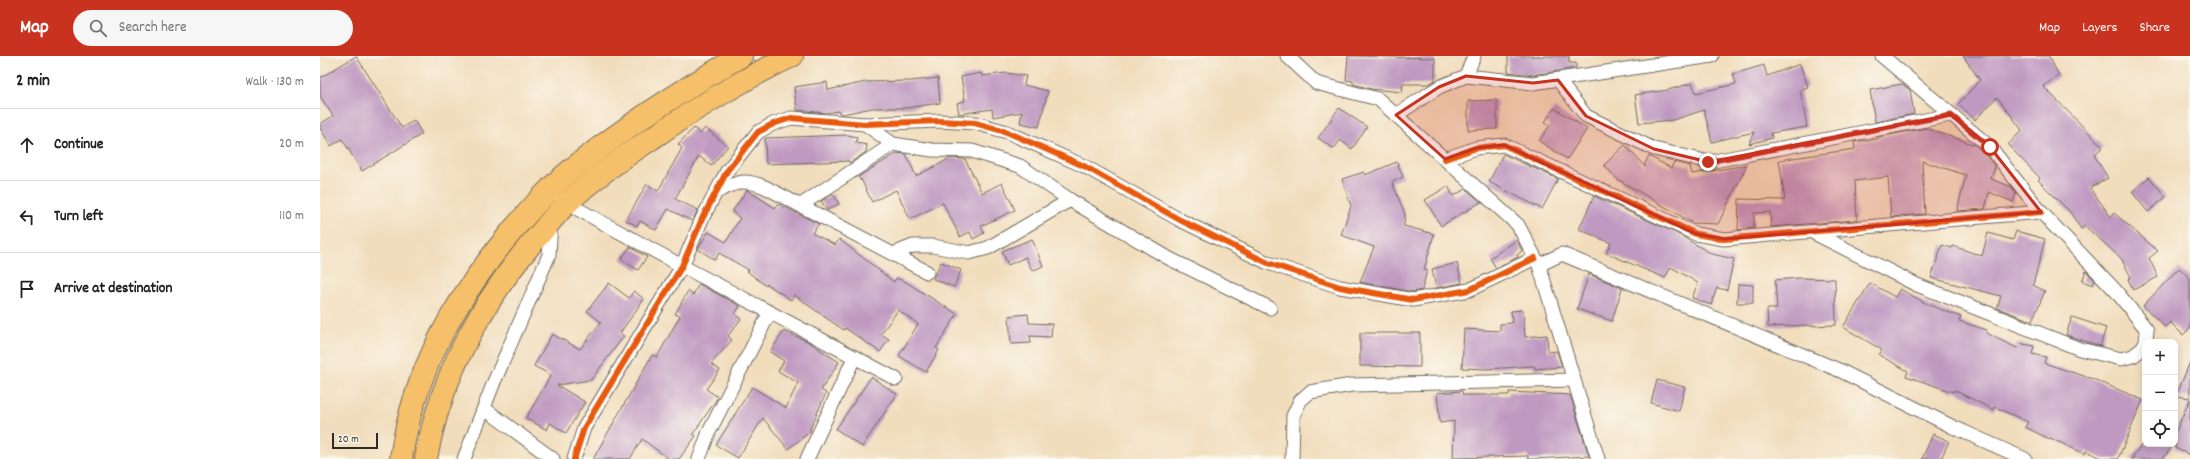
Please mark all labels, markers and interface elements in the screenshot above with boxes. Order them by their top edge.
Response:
search box [73,10,353,46]
text: Map [20,15,49,42]
icon: search [87,17,109,39]
text: Search here [119,17,187,39]
text: Map [2039,18,2060,38]
text: Layers [2082,18,2117,38]
text: Share [2139,18,2170,38]
text: 2 min [16,70,50,94]
text: Walk · 130 m [245,73,304,92]
icon: ahead [16,134,38,156]
text: Continue [54,134,103,156]
text: 20 m [279,135,304,154]
route start [1981,138,1999,156]
route end [1699,153,1717,171]
icon: left [16,206,38,228]
text: Turn left [54,206,103,228]
text: 110 m [279,207,304,226]
icon: arrive [16,278,38,300]
text: Arrive at destination [54,278,172,300]
map controls [2142,339,2178,447]
button: + [2142,339,2178,375]
button: − [2142,375,2178,411]
button: locate [2142,411,2178,447]
scale bar [332,431,378,450]
text: 20 m [338,432,359,448]

